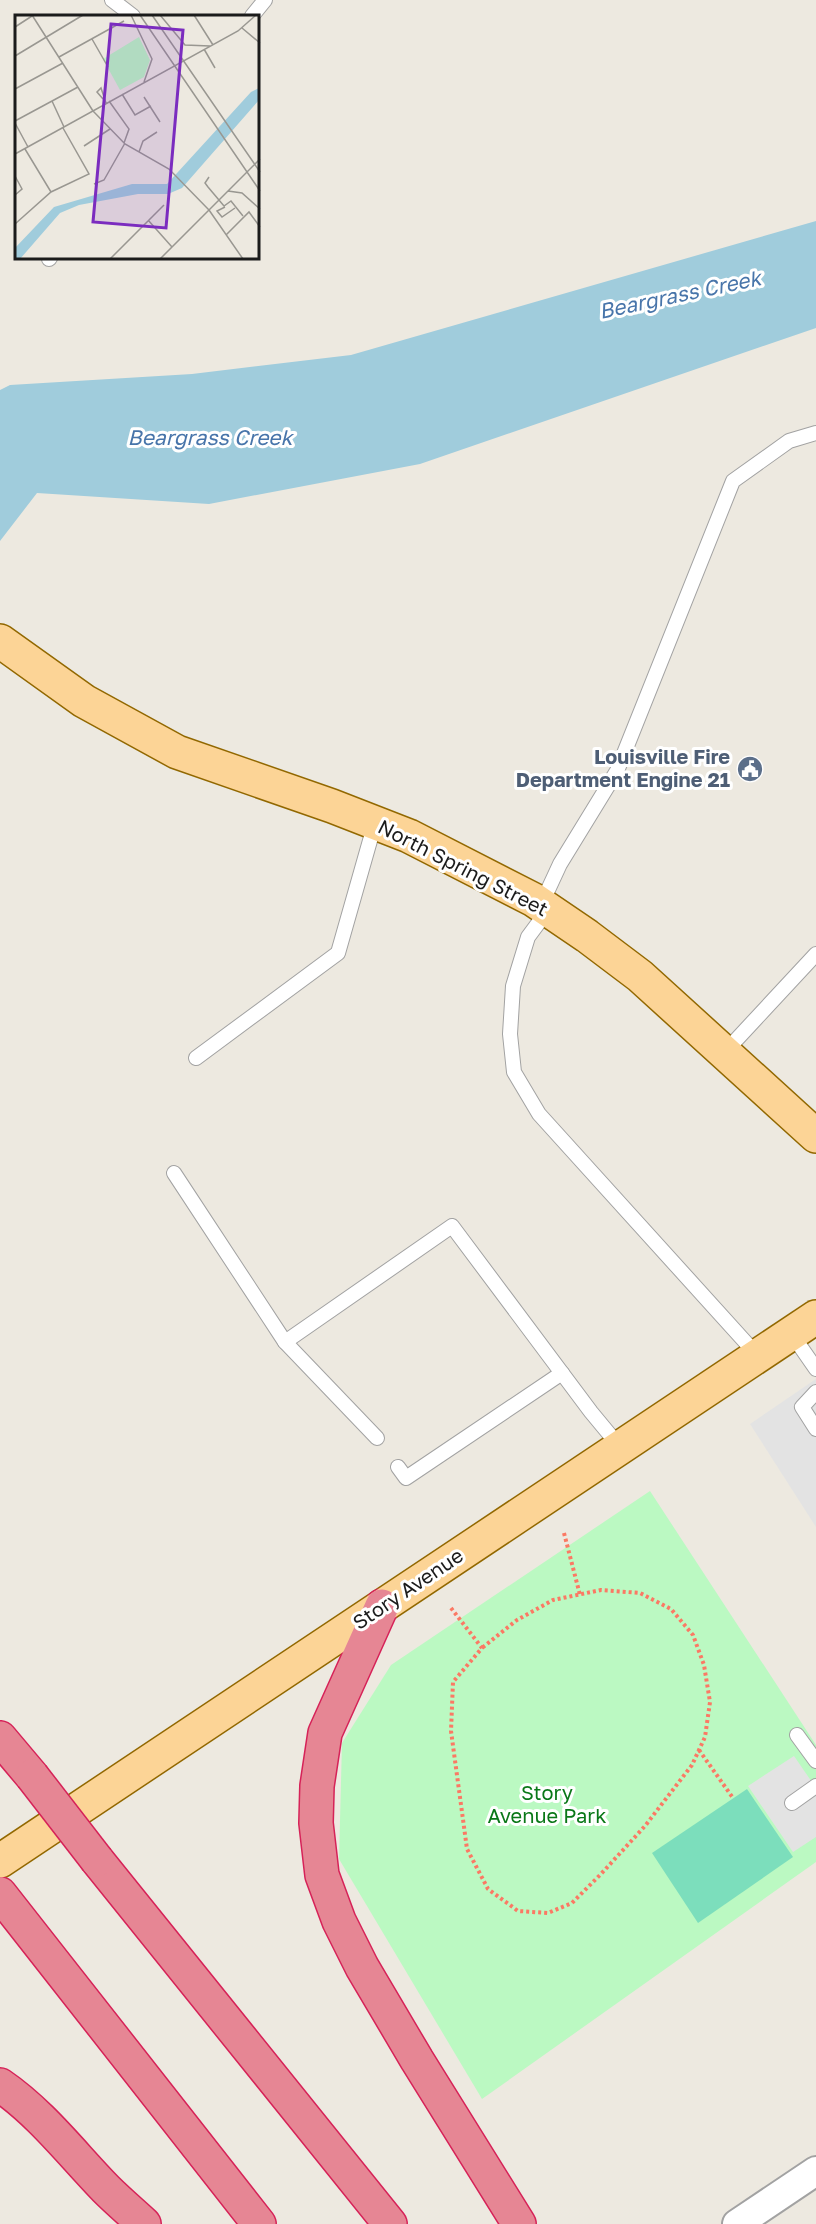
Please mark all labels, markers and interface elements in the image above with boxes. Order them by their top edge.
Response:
inset map [15,15,260,260]
water label: Beargrass Creek [596,264,765,324]
water label: Beargrass Creek [128,424,295,450]
place label: Louisville Fire Department Engine 21 [516,744,730,791]
public building icon: Louisville Fire Department Engine 21 [735,754,765,784]
street label: North Spring Street [374,814,553,920]
street label: Story Avenue [348,1543,467,1634]
park label: Story Avenue Park [488,1780,606,1827]

